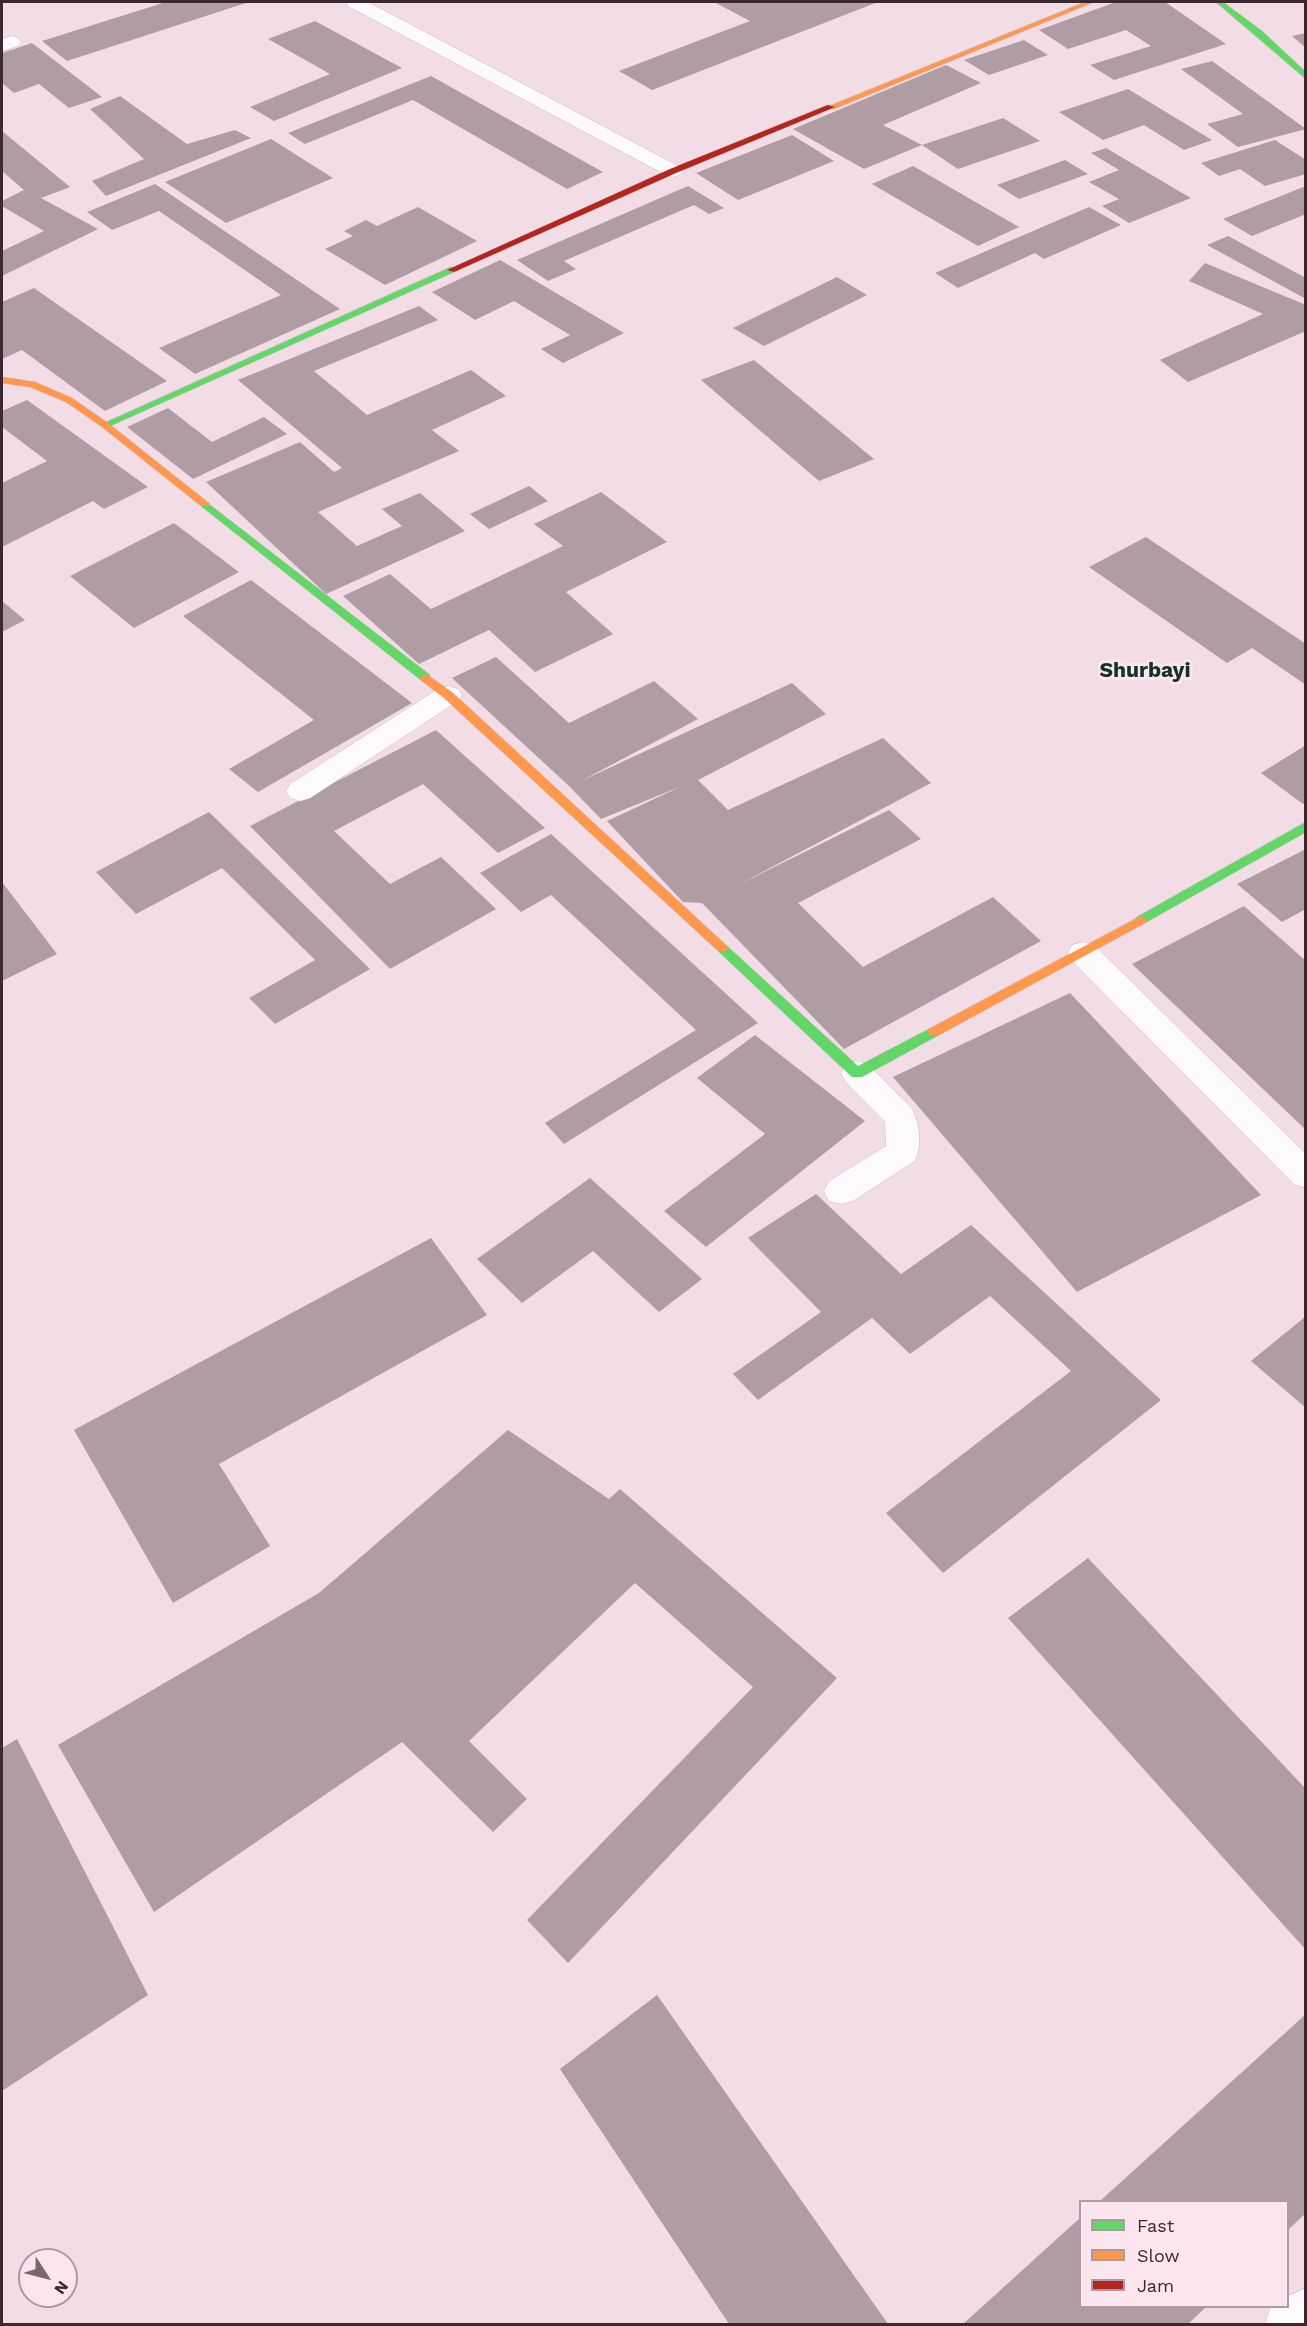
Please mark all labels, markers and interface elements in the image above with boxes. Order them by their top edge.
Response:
district label: Shurbayi [1099,658,1191,684]
legend [1079,2200,1289,2308]
text: Fast [1137,2215,1174,2236]
text: Slow [1137,2245,1180,2266]
north arrow [18,2248,78,2308]
text: Jam [1137,2275,1174,2296]
text: N [50,2277,73,2298]

